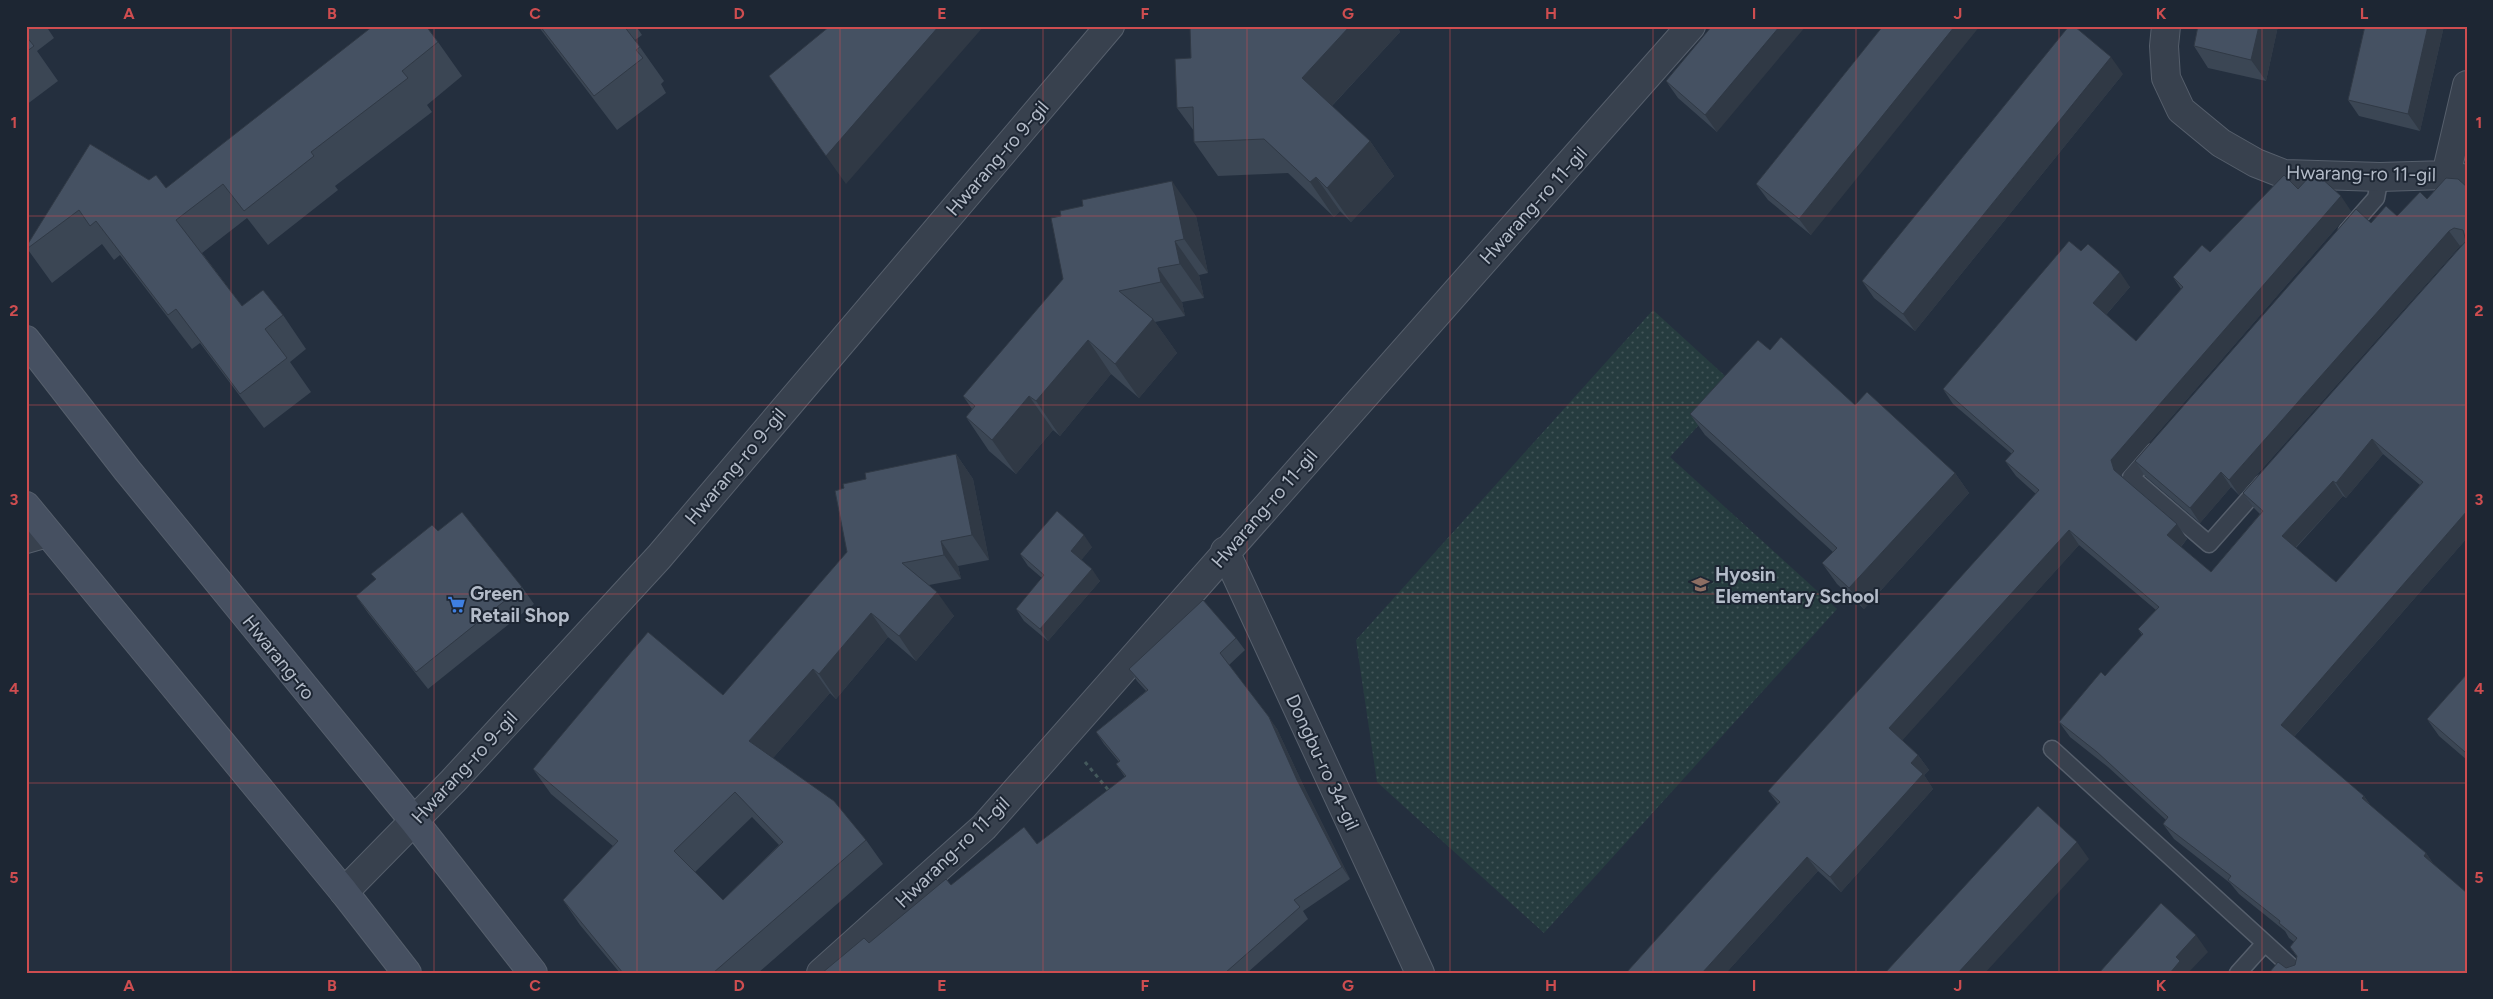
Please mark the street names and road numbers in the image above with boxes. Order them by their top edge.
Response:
street label: Hwarang-ro 9-gil [941,96,1054,221]
street label: Hwarang-ro 11-gil [1475,142,1592,269]
street label: Hwarang-ro 11-gil [2286,161,2436,186]
street label: Hwarang-ro 9-gil [680,403,791,529]
street label: Hwarang-ro 11-gil [1207,444,1322,572]
street label: Hwarang-ro [238,610,320,704]
street label: Dongbu-ro 34-gil [1281,691,1364,834]
street label: Hwarang-ro 9-gil [407,706,522,828]
street label: Hwarang-ro 11-gil [890,792,1014,913]

